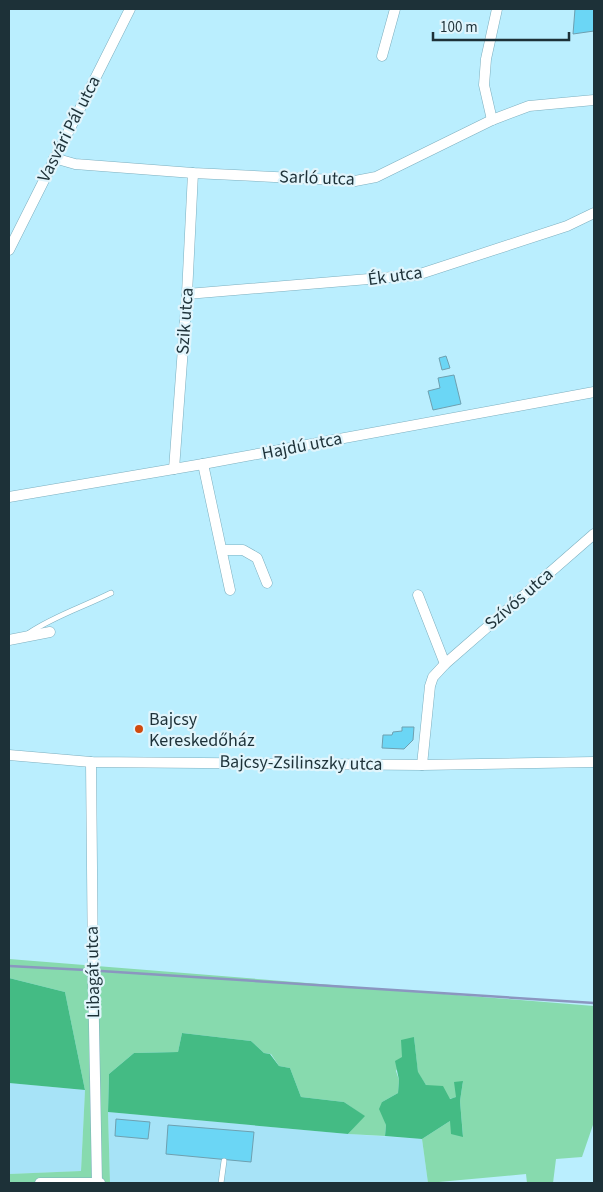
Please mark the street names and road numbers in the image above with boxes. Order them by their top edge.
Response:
street label: Vasvári Pál utca [31,72,107,186]
street label: Sarló utca [279,164,355,192]
street label: Ék utca [366,260,424,292]
street label: Szik utca [170,287,200,355]
street label: Hajdú utca [260,426,344,466]
street label: Szívós utca [479,562,559,636]
street label: Bajcsy-Zsilinszky utca [219,749,383,777]
street label: Libagát utca [80,926,106,1018]

